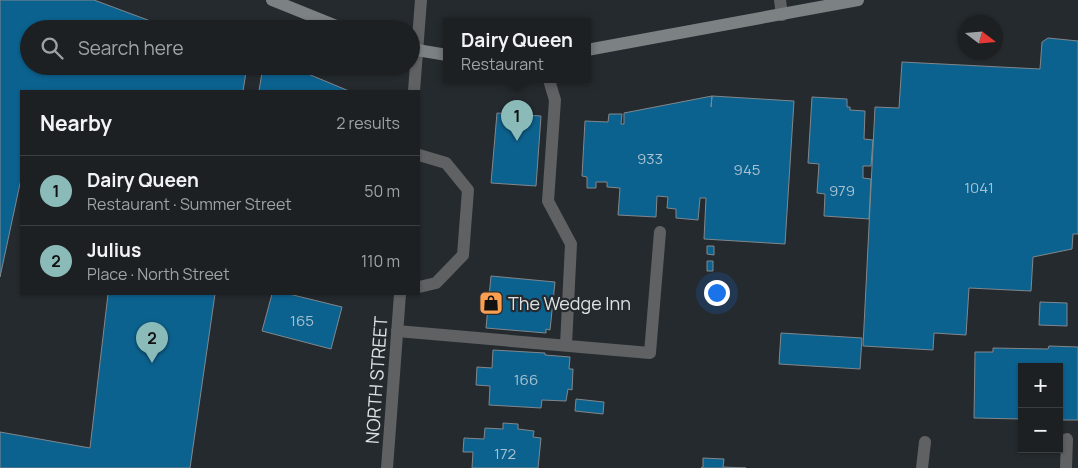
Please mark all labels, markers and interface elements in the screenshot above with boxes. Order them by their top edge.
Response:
north arrow [958,15,1003,60]
popup [443,18,591,83]
search box [20,20,420,75]
text: Dairy Queen [461,27,573,53]
icon: search [38,34,66,62]
text: Search here [78,35,184,61]
text: Restaurant [461,53,544,75]
pin: 1 [501,100,533,141]
text: Nearby [40,109,112,137]
text: 2 results [336,112,400,134]
house number: 933 [637,148,663,169]
house number: 945 [734,159,760,180]
text: Dairy Queen [87,167,199,193]
house number: 1041 [964,177,994,198]
text: 1 [52,180,60,202]
text: 50 m [364,180,400,202]
house number: 979 [829,180,855,201]
text: Restaurant · Summer Street [87,193,292,215]
text: Julius [87,237,141,263]
text: 2 [51,250,61,272]
text: 110 m [361,250,400,272]
text: Place · North Street [87,263,230,285]
your location [704,280,730,306]
shop icon: The Wedge Inn [478,290,504,316]
place label: The Wedge Inn [508,291,631,315]
house number: 165 [290,310,314,331]
street label: NORTH STREET [360,315,392,445]
pin: 2 [136,322,168,363]
map controls [1018,363,1063,453]
button: + [1018,363,1063,408]
house number: 166 [514,369,538,390]
button: − [1018,408,1063,453]
house number: 172 [494,443,516,464]

